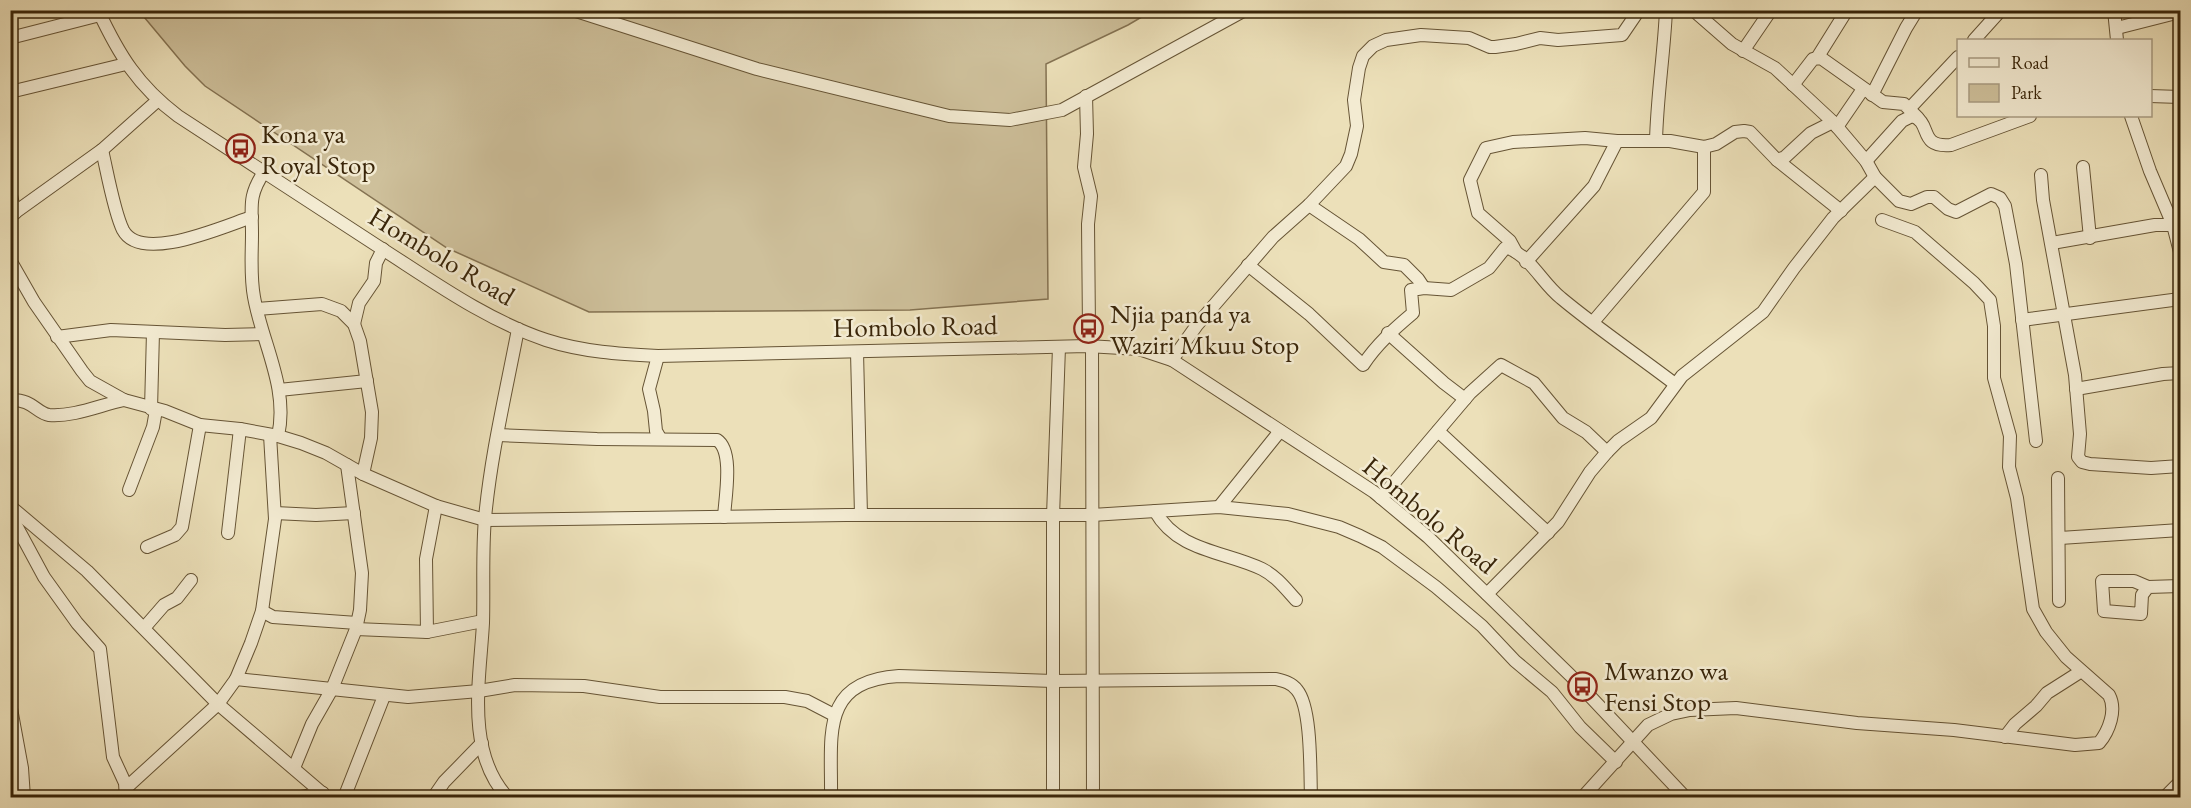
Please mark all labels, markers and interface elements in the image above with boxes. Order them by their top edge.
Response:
legend [1957,39,2152,117]
text: Road [2011,51,2050,74]
text: Park [2011,81,2042,104]
place label: Kona ya Royal Stop [261,116,375,182]
bus stop icon: Kona ya Royal Stop [224,133,256,165]
street label: Hombolo Road [362,199,522,314]
place label: Njia panda ya Waziri Mkuu Stop [1110,296,1299,362]
street label: Hombolo Road [832,307,998,345]
bus stop icon: Njia panda ya Waziri Mkuu Stop [1073,313,1105,345]
street label: Hombolo Road [1356,449,1505,582]
place label: Mwanzo wa Fensi Stop [1604,653,1728,719]
bus stop icon: Mwanzo wa Fensi Stop [1567,670,1599,702]

